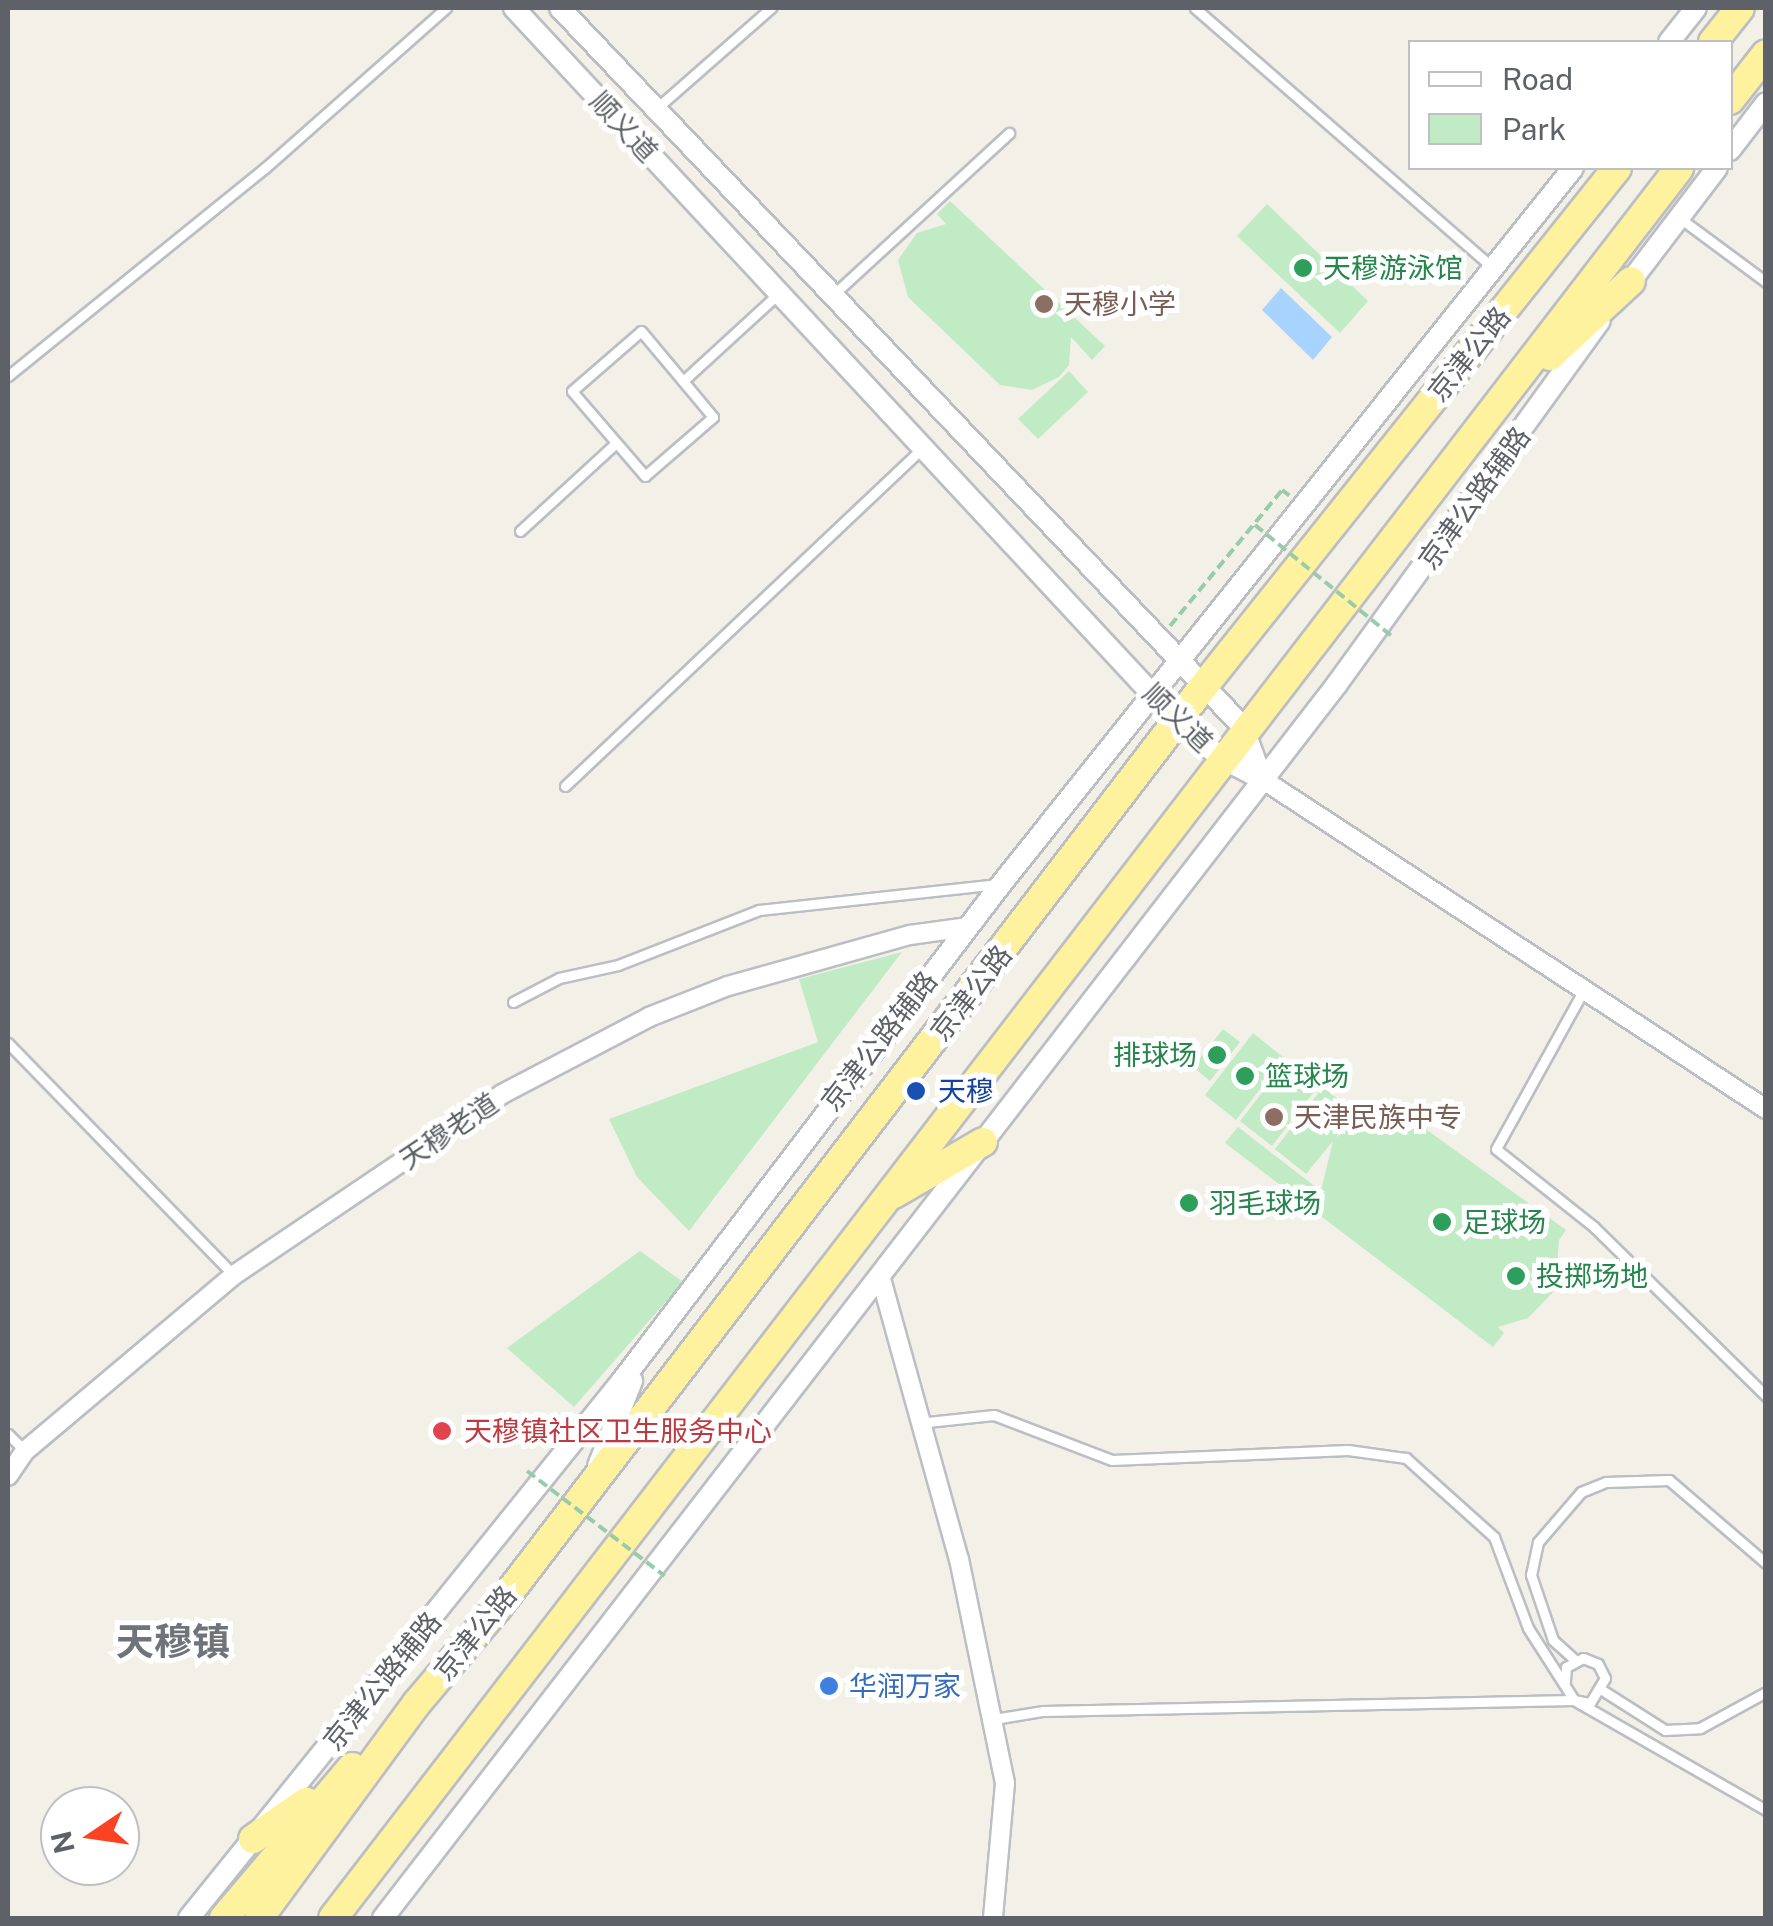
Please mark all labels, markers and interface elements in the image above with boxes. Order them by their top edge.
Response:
legend [1408,40,1733,170]
text: Road [1502,61,1573,97]
street label: 顺义道 [583,85,665,169]
text: Park [1502,111,1566,147]
place label: 天穆游泳馆 [1323,251,1463,285]
marker: 天穆游泳馆 [1292,257,1314,279]
place label: 天穆小学 [1064,287,1176,321]
marker: 天穆小学 [1033,293,1055,315]
street label: 京津公路 [1421,300,1517,408]
street label: 京津公路辅路 [1411,420,1537,576]
street label: 顺义道 [1136,677,1220,759]
street label: 京津公路 [923,939,1019,1047]
street label: 京津公路辅路 [814,964,944,1118]
place label: 排球场 [1113,1038,1197,1072]
marker: 排球场 [1206,1044,1228,1066]
place label: 篮球场 [1265,1059,1349,1093]
marker: 篮球场 [1234,1065,1256,1087]
place label: 天穆 [938,1074,994,1108]
marker: 天穆 [903,1078,929,1104]
street label: 天穆老道 [393,1086,505,1176]
place label: 天津民族中专 [1294,1100,1462,1134]
marker: 天津民族中专 [1263,1106,1285,1128]
place label: 羽毛球场 [1209,1186,1321,1220]
marker: 羽毛球场 [1178,1192,1200,1214]
place label: 足球场 [1462,1205,1546,1239]
marker: 足球场 [1431,1211,1453,1233]
place label: 投掷场地 [1536,1259,1648,1293]
marker: 投掷场地 [1505,1265,1527,1287]
place label: 天穆镇社区卫生服务中心 [464,1414,772,1448]
marker: 天穆镇社区卫生服务中心 [429,1418,455,1444]
street label: 京津公路 [427,1579,523,1687]
street label: 京津公路辅路 [316,1605,448,1757]
district label: 天穆镇 [116,1619,230,1665]
place label: 华润万家 [849,1669,961,1703]
marker: 华润万家 [818,1675,840,1697]
north arrow [40,1786,140,1886]
text: N [44,1828,81,1857]

